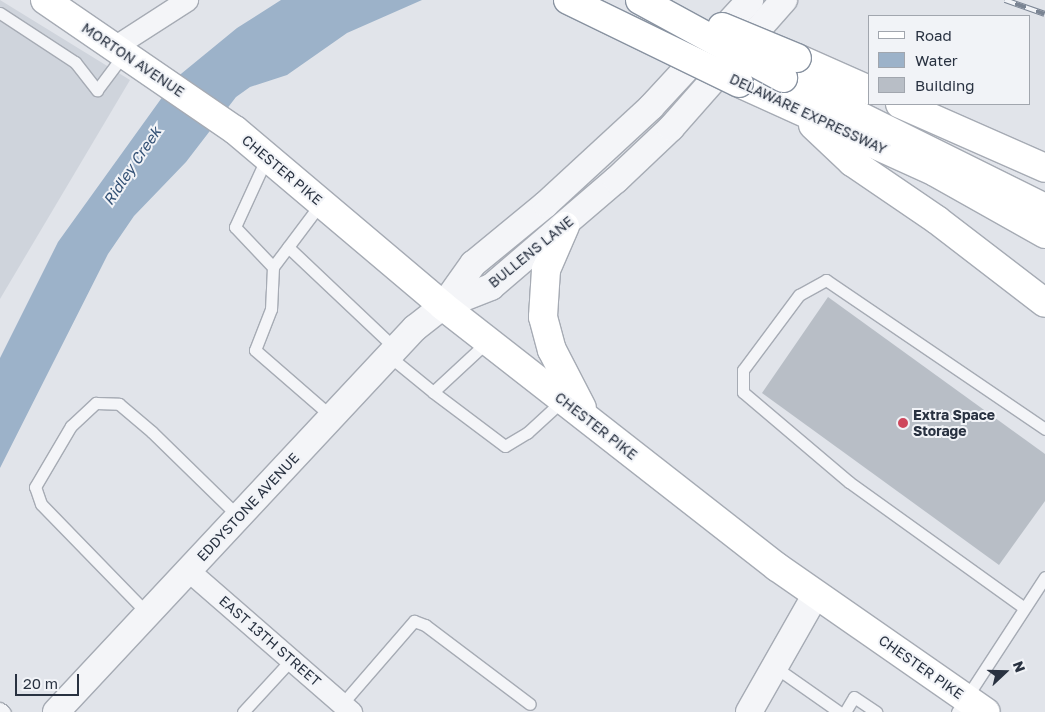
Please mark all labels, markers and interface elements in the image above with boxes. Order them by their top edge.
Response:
legend [868,15,1030,105]
street label: MORTON AVENUE [79,19,187,101]
text: Road [915,26,952,44]
text: Water [915,51,958,69]
street label: DELAWARE EXPRESSWAY [727,70,889,158]
text: Building [915,76,975,94]
water label: Ridley Creek [99,123,165,209]
street label: CHESTER PIKE [238,132,326,208]
street label: BULLENS LANE [485,213,577,291]
street label: CHESTER PIKE [552,389,640,463]
place label: Extra Space Storage [913,407,995,440]
marker: Extra Space Storage [897,417,909,429]
street label: EDDYSTONE AVENUE [193,449,303,565]
street label: EAST 13TH STREET [216,592,324,690]
street label: CHESTER PIKE [875,632,967,702]
north arrow [980,647,1030,697]
text: N [1010,658,1029,674]
scale bar [18,664,81,696]
text: 20 m [23,674,58,692]

